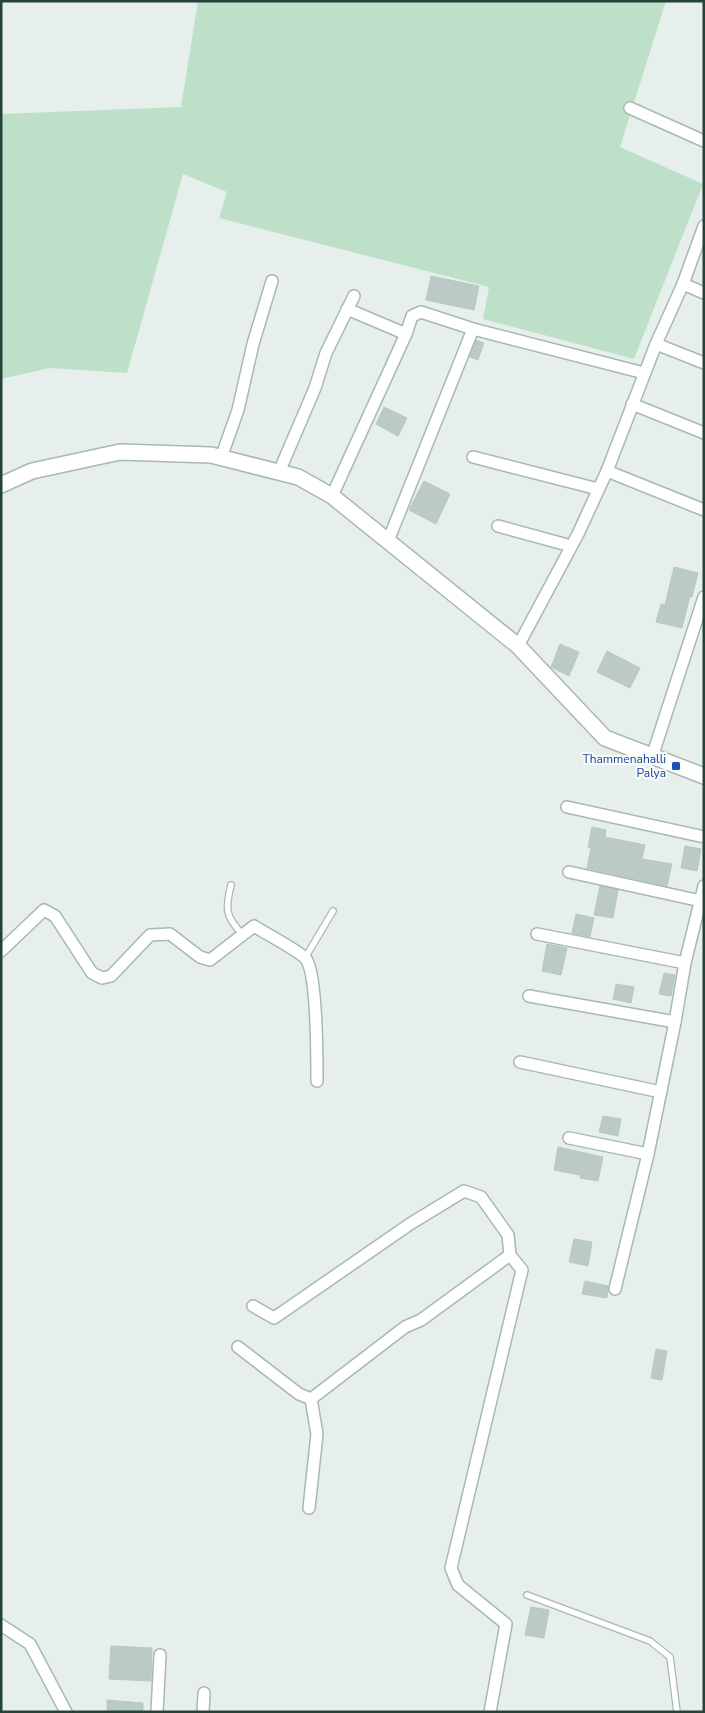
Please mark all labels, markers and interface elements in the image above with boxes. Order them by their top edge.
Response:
place label: Thammenahalli Palya [582,751,666,781]
marker: Thammenahalli Palya [670,760,682,772]

